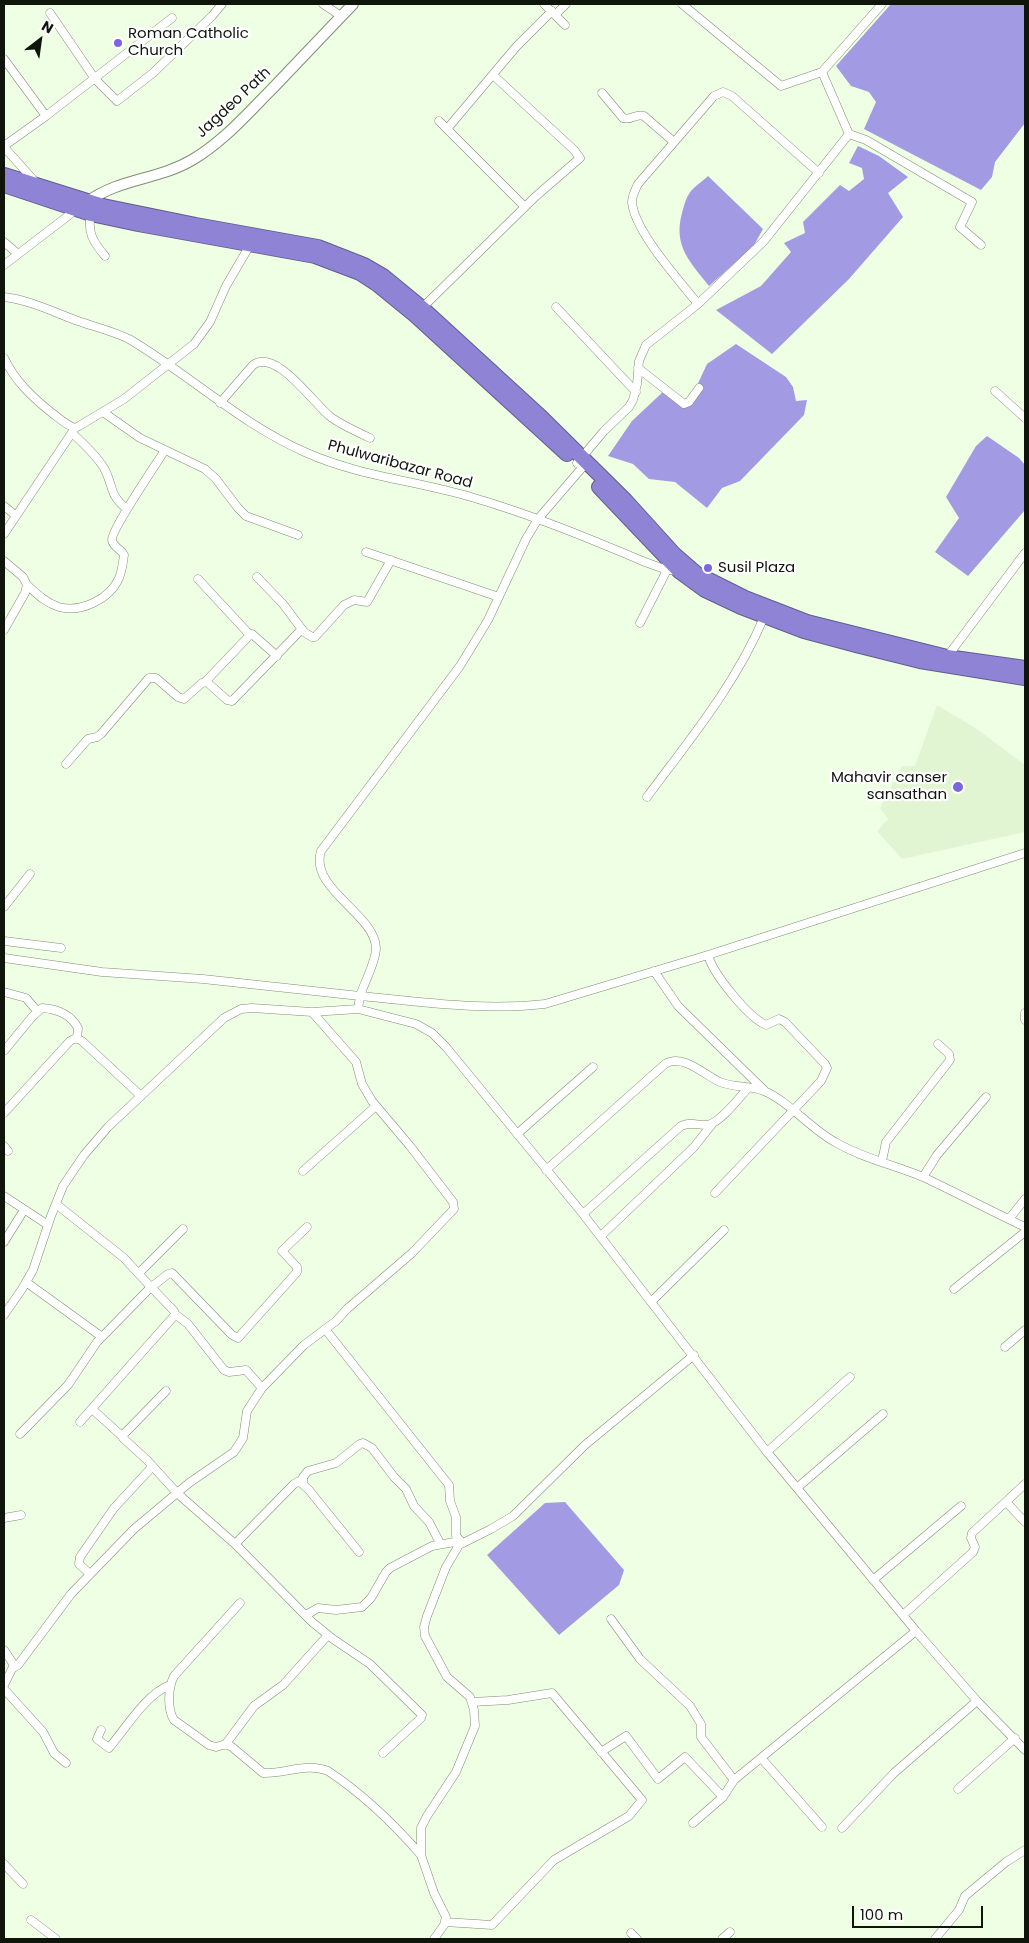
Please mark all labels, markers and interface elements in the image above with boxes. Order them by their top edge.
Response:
north arrow [15,15,65,65]
text: N [38,16,57,38]
place label: Roman Catholic Church [128,25,249,60]
marker: Roman Catholic Church [112,37,124,49]
street label: Jagdeo Path [193,64,275,142]
street label: Phulwaribazar Road [326,437,474,493]
place label: Susil Plaza [718,559,795,577]
marker: Susil Plaza [702,562,714,574]
place label: Mahavir canser sansathan [831,769,947,804]
marker: Mahavir canser sansathan [951,780,965,794]
scale bar [854,1896,985,1928]
text: 100 m [860,1904,903,1925]

